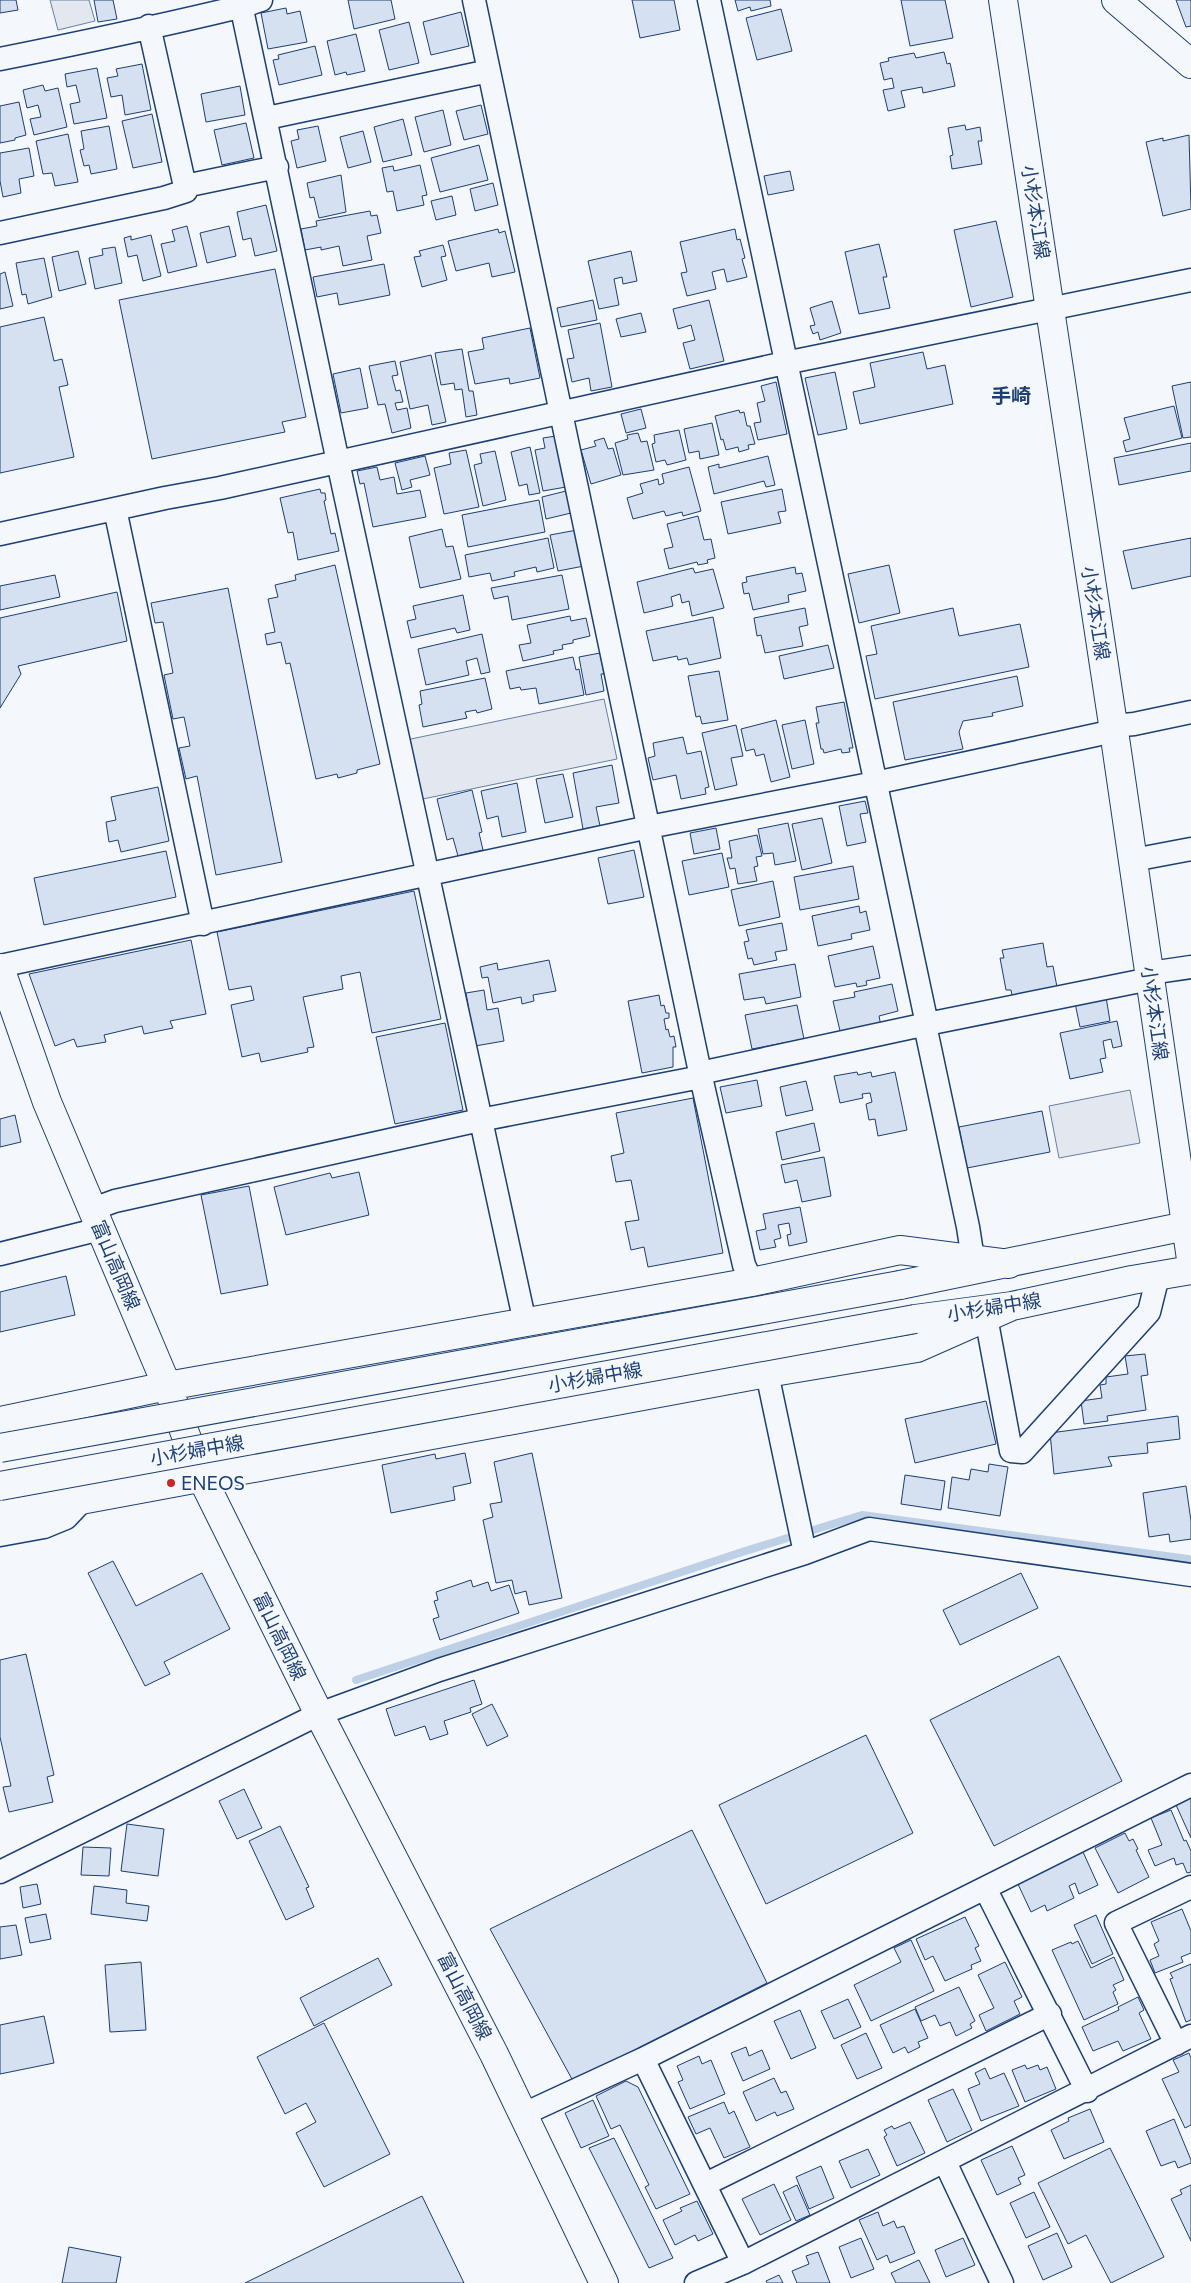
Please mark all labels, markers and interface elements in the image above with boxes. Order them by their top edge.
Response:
street label: 小杉本江線 [1018,163,1055,261]
district label: 手崎 [991,383,1031,407]
street label: 小杉本江線 [1078,564,1115,662]
street label: 小杉本江線 [1137,964,1173,1062]
street label: 富山高岡線 [87,1217,146,1313]
street label: 小杉婦中線 [945,1288,1043,1325]
street label: 小杉婦中線 [546,1357,644,1396]
street label: 小杉婦中線 [148,1430,246,1469]
place label: ENEOS [181,1471,245,1494]
marker: ENEOS [165,1477,177,1489]
street label: 富山高岡線 [249,1588,312,1684]
street label: 富山高岡線 [434,1948,497,2043]

